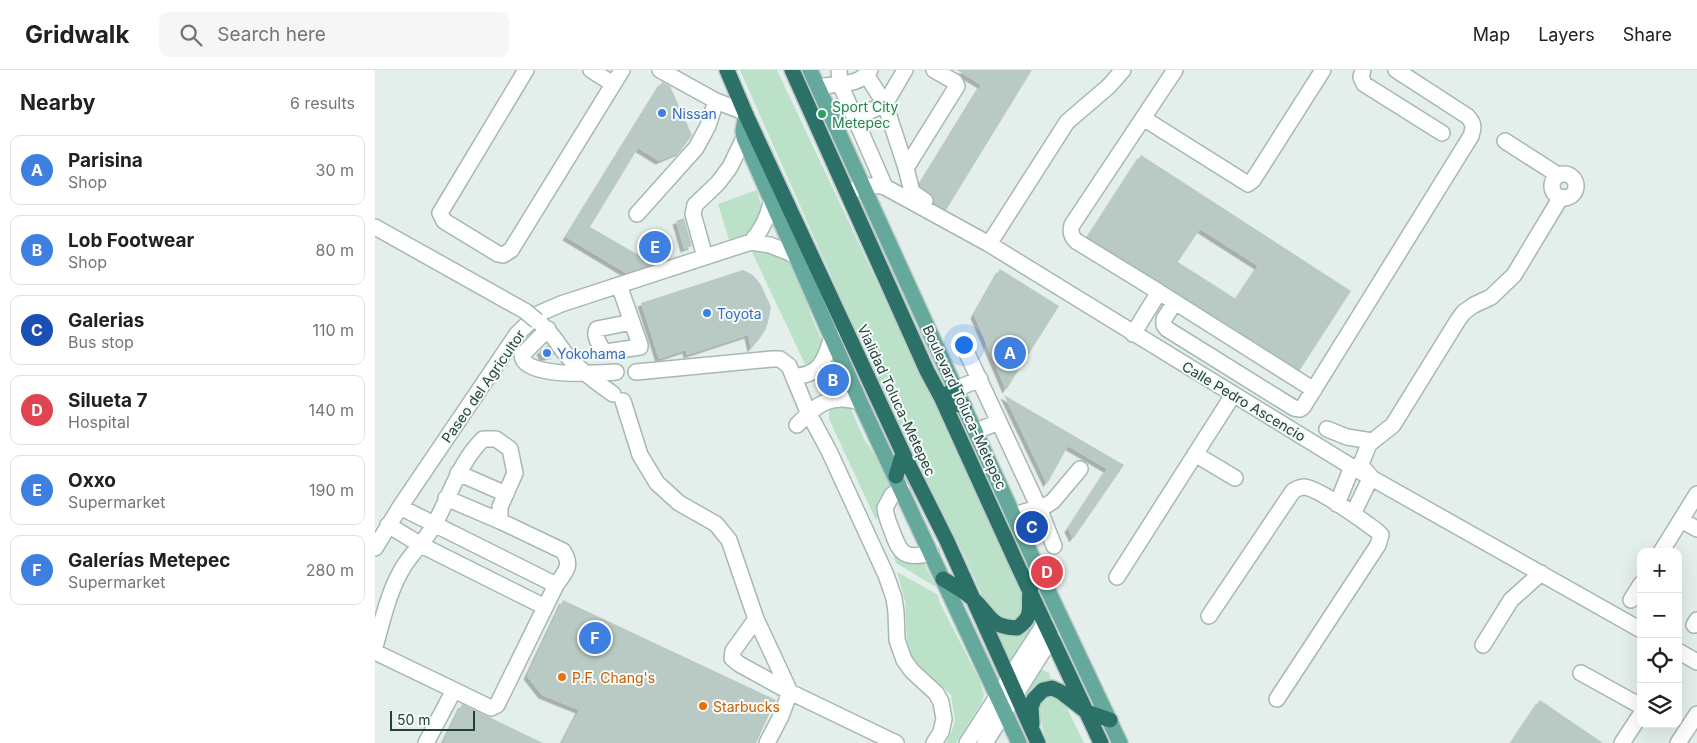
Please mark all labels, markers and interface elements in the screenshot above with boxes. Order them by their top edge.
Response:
search box [159,12,509,57]
text: Gridwalk [25,20,129,49]
icon: search [177,21,205,49]
text: Search here [217,23,326,46]
text: Map [1473,24,1510,45]
text: Layers [1538,24,1595,45]
text: Share [1623,24,1672,45]
text: Nearby [20,90,95,115]
text: 6 results [290,93,355,113]
place label: Sport City Metepec [832,98,898,131]
place label: Nissan [672,105,717,122]
marker: Nissan [656,107,668,119]
marker: Sport City Metepec [816,108,828,120]
text: Parisina [68,149,143,172]
text: A [31,160,43,180]
text: 30 m [316,160,354,180]
text: Shop [68,172,107,192]
pin: E [639,228,671,266]
text: Lob Footwear [68,229,194,252]
text: B [32,240,42,260]
text: 80 m [315,240,354,260]
text: Shop [68,252,107,272]
place label: Toyota [717,305,762,322]
marker: Toyota [701,307,713,319]
text: Galerias [68,309,144,332]
text: C [31,320,43,340]
text: 110 m [312,320,354,340]
street label: Vialidad Toluca-Metepec [854,322,940,478]
street label: Boulevard Toluca-Metepec [919,322,1011,492]
street label: Paseo del Agricultor [438,326,528,446]
text: Bus stop [68,332,134,352]
your location [951,332,977,358]
pin: A [994,334,1026,372]
place label: Yokohama [557,345,626,362]
marker: Yokohama [541,347,553,359]
street label: Calle Pedro Ascencio [1179,357,1309,445]
pin: B [817,361,849,399]
text: Silueta 7 [68,389,148,412]
text: D [31,400,43,420]
text: 140 m [309,400,354,420]
text: Hospital [68,412,130,432]
text: Oxxo [68,469,116,492]
text: E [32,480,42,500]
text: 190 m [309,480,354,500]
text: Supermarket [68,492,165,512]
pin: C [1016,508,1048,546]
map controls [1637,548,1682,728]
button: + [1637,548,1682,593]
text: Galerías Metepec [68,549,231,572]
pin: D [1031,553,1063,591]
text: F [32,560,42,580]
text: 280 m [306,560,354,580]
text: Supermarket [68,572,165,592]
button: − [1637,593,1682,638]
pin: F [579,619,611,657]
button: locate [1637,638,1682,683]
place label: P.F. Chang's [572,669,655,686]
marker: P.F. Chang's [556,671,568,683]
button: layers [1637,683,1682,728]
place label: Starbucks [713,698,780,715]
marker: Starbucks [697,700,709,712]
scale bar [390,708,475,731]
text: 50 m [397,711,431,728]

